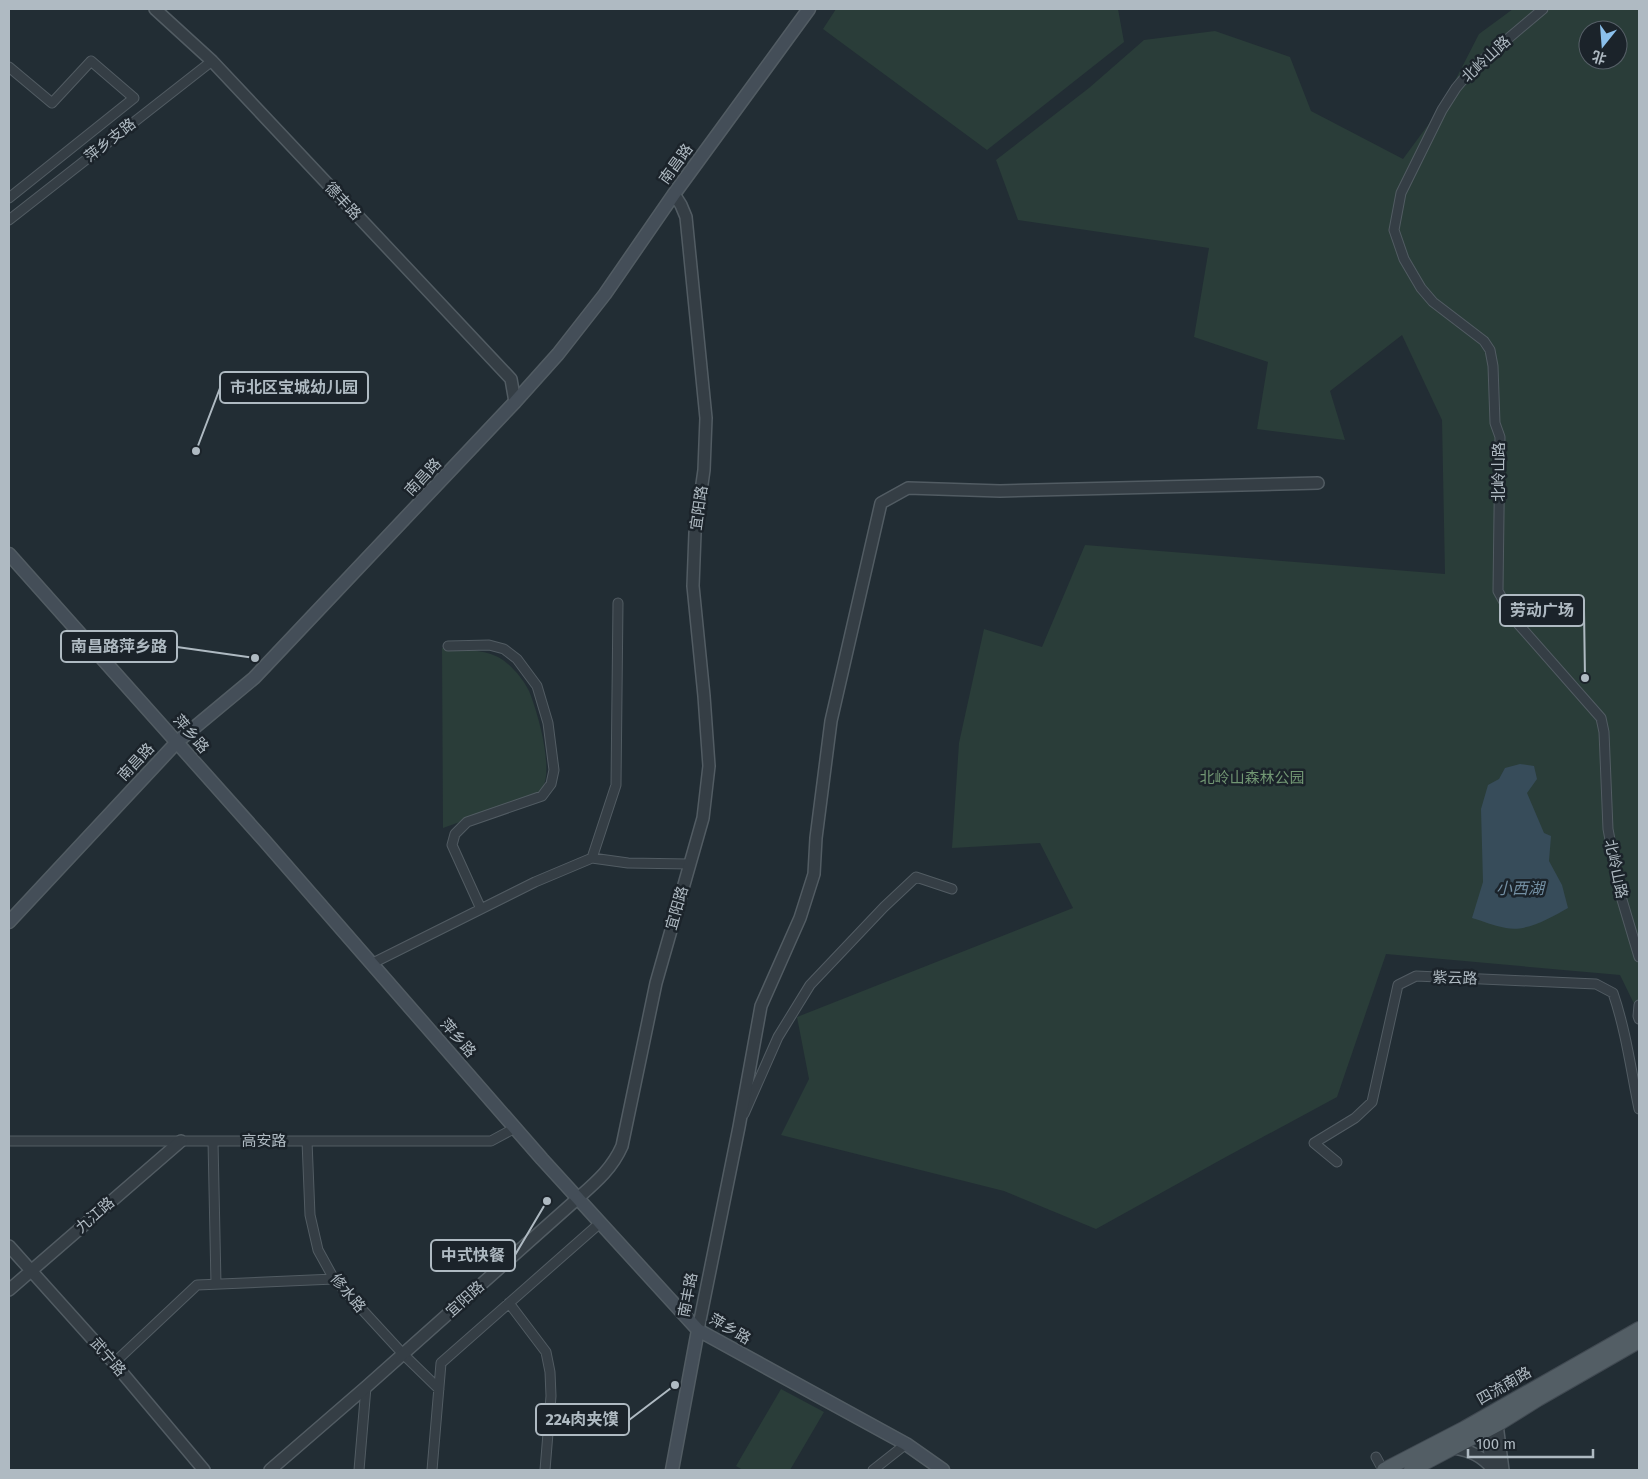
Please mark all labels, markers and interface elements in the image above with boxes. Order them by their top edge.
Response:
north arrow [1578,20,1628,70]
street label: 北岭山路 [1458,32,1514,86]
text: 北 [1590,47,1609,67]
street label: 萍乡支路 [81,114,139,166]
street label: 南昌路 [655,141,697,187]
street label: 德丰路 [321,178,365,224]
callout: 市北区宝城幼儿园 [220,372,368,403]
text: 市北区宝城幼儿园 [230,378,358,397]
street label: 北岭山路 [1490,442,1508,502]
street label: 南昌路 [401,454,445,500]
street label: 宜阳路 [687,484,711,532]
callout: 劳动广场 [1500,595,1584,626]
text: 劳动广场 [1510,601,1574,620]
callout: 南昌路萍乡路 [61,631,177,662]
text: 南昌路萍乡路 [71,637,167,656]
street label: 萍乡路 [169,711,213,757]
street label: 南昌路 [114,739,158,785]
park label: 北岭山森林公园 [1199,769,1305,787]
street label: 北岭山路 [1601,838,1631,900]
water label: 小西湖 [1496,879,1547,898]
street label: 宜阳路 [662,884,692,932]
street label: 紫云路 [1432,968,1478,988]
street label: 萍乡路 [436,1015,480,1061]
street label: 高安路 [241,1132,287,1150]
street label: 九江路 [72,1193,118,1237]
callout: 中式快餐 [431,1240,515,1271]
text: 中式快餐 [441,1246,505,1265]
street label: 修水路 [327,1270,369,1316]
street label: 南丰路 [675,1271,701,1319]
street label: 宜阳路 [442,1277,488,1321]
street label: 萍乡路 [706,1310,754,1348]
street label: 武宁路 [86,1334,130,1380]
street label: 四流南路 [1474,1363,1534,1409]
callout: 224肉夹馍 [536,1404,629,1435]
text: 224肉夹馍 [545,1410,619,1429]
scale bar [1468,1426,1593,1458]
text: 100 m [1476,1435,1516,1453]

